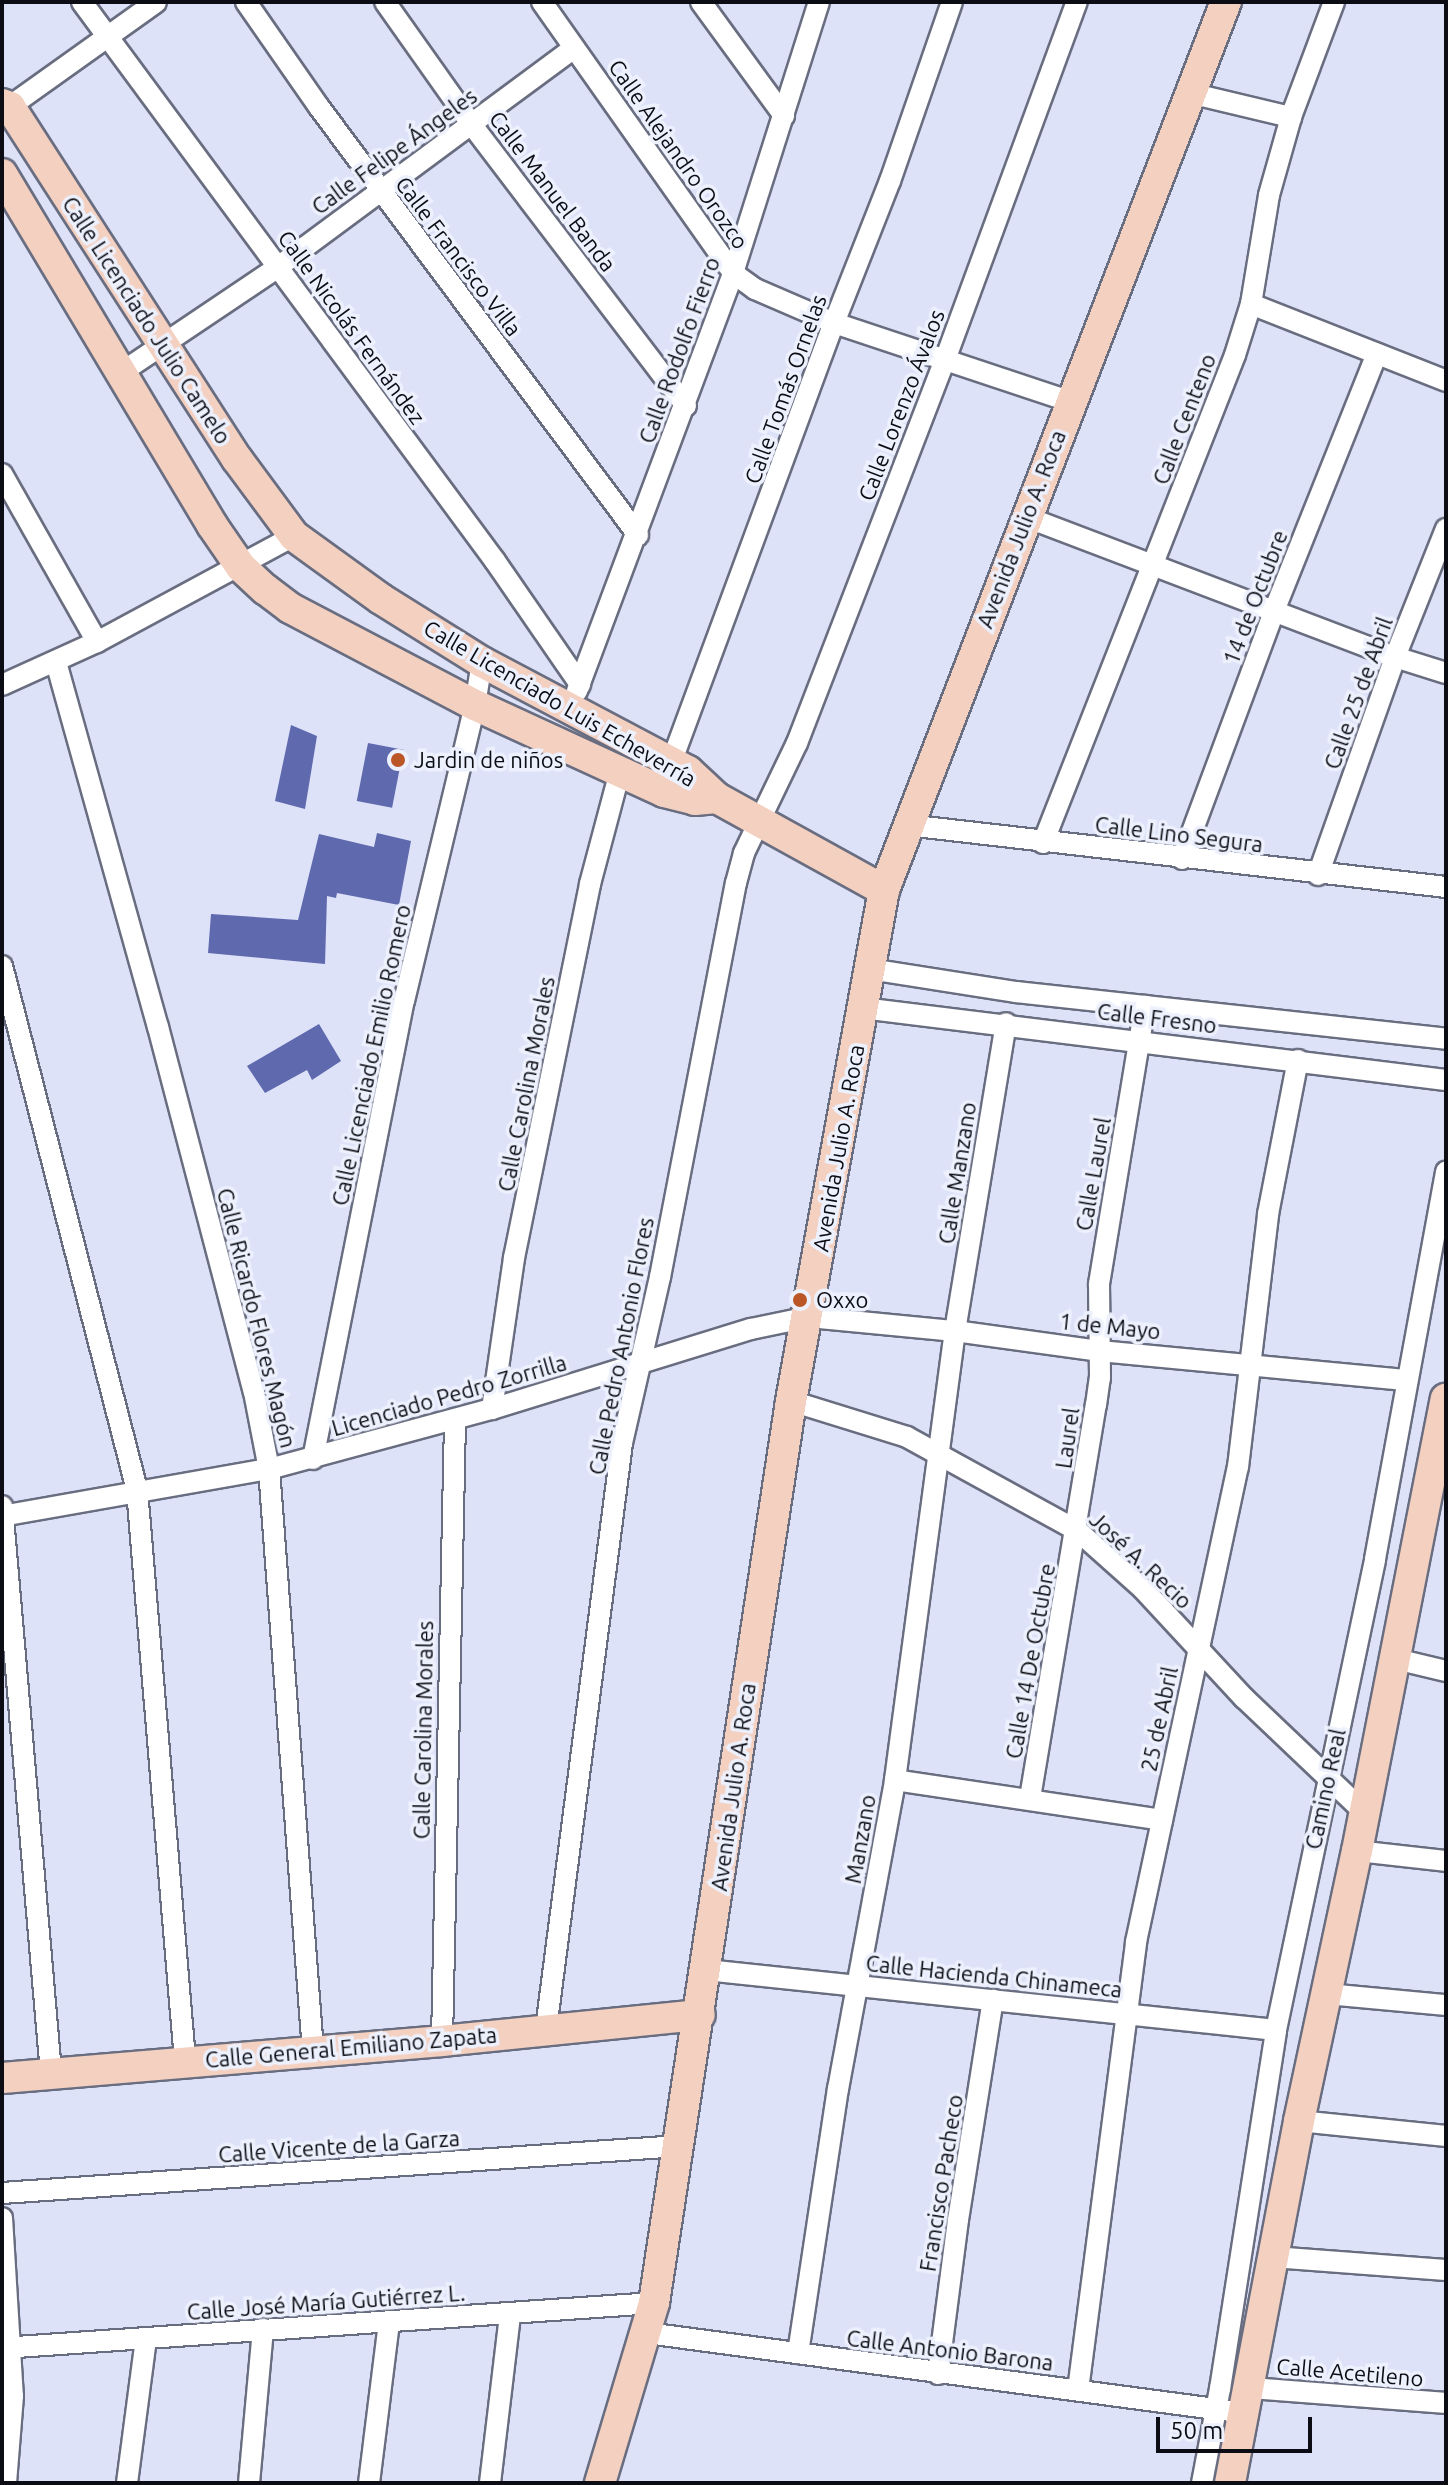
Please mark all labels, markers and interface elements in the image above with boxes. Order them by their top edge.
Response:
street label: Calle Alejandro Orozco [604,54,754,254]
street label: Calle Felipe Ángeles [306,82,482,220]
street label: Calle Manuel Banda [484,106,622,276]
street label: Calle Francisco Villa [390,171,528,341]
street label: Calle Licenciado Julio Camelo [57,191,237,449]
street label: Calle Nicolás Fernández [273,225,431,429]
street label: Calle Rodolfo Fierro [633,253,725,447]
street label: Calle Tomás Ornelas [739,291,831,487]
street label: Calle Lorenzo Ávalos [852,306,950,504]
street label: Calle Centeno [1147,350,1221,488]
street label: Avenida Julio A. Roca [971,426,1071,632]
street label: 14 de Octubre [1217,526,1293,668]
street label: Calle 25 de Abril [1318,613,1398,773]
street label: Calle Licenciado Luis Echeverría [419,614,701,792]
place label: Jardin de niños [414,747,563,773]
marker: Jardin de niños [389,751,407,769]
street label: Calle Lino Segura [1093,811,1265,857]
street label: Calle Licenciado Emilio Romero [326,902,416,1208]
street label: Calle Carolina Morales [492,974,560,1194]
street label: Calle Fresno [1096,998,1218,1038]
street label: Avenida Julio A. Roca [807,1042,869,1254]
street label: Calle Manzano [933,1100,981,1246]
street label: Calle Laurel [1070,1115,1116,1233]
street label: Calle Ricardo Flores Magón [212,1185,302,1451]
street label: Calle Pedro Antonio Flores [583,1215,659,1477]
place label: Oxxo [816,1287,868,1313]
marker: Oxxo [791,1291,809,1309]
street label: 1 de Mayo [1058,1308,1162,1344]
street label: Licenciado Pedro Zorrilla [329,1349,569,1441]
street label: Laurel [1050,1406,1084,1470]
street label: José A. Recio [1084,1506,1198,1614]
street label: Calle 14 De Octubre [1000,1561,1060,1761]
street label: Calle Carolina Morales [408,1620,438,1840]
street label: 25 de Abril [1135,1664,1183,1774]
street label: Avenida Julio A. Roca [705,1681,761,1893]
street label: Camino Real [1299,1726,1351,1852]
street label: Manzano [839,1792,881,1886]
street label: Calle Hacienda Chinameca [865,1949,1123,2003]
street label: Calle General Emiliano Zapata [204,2021,498,2073]
street label: Francisco Pacheco [914,2093,968,2273]
street label: Calle Vicente de la Garza [217,2124,461,2168]
street label: Calle José María Gutiérrez L. [186,2279,466,2325]
street label: Calle Antonio Barona [845,2324,1055,2376]
street label: Calle Acetileno [1275,2352,1425,2392]
scale bar [1160,2401,1316,2451]
text: 50 m [1170,2417,1223,2444]

